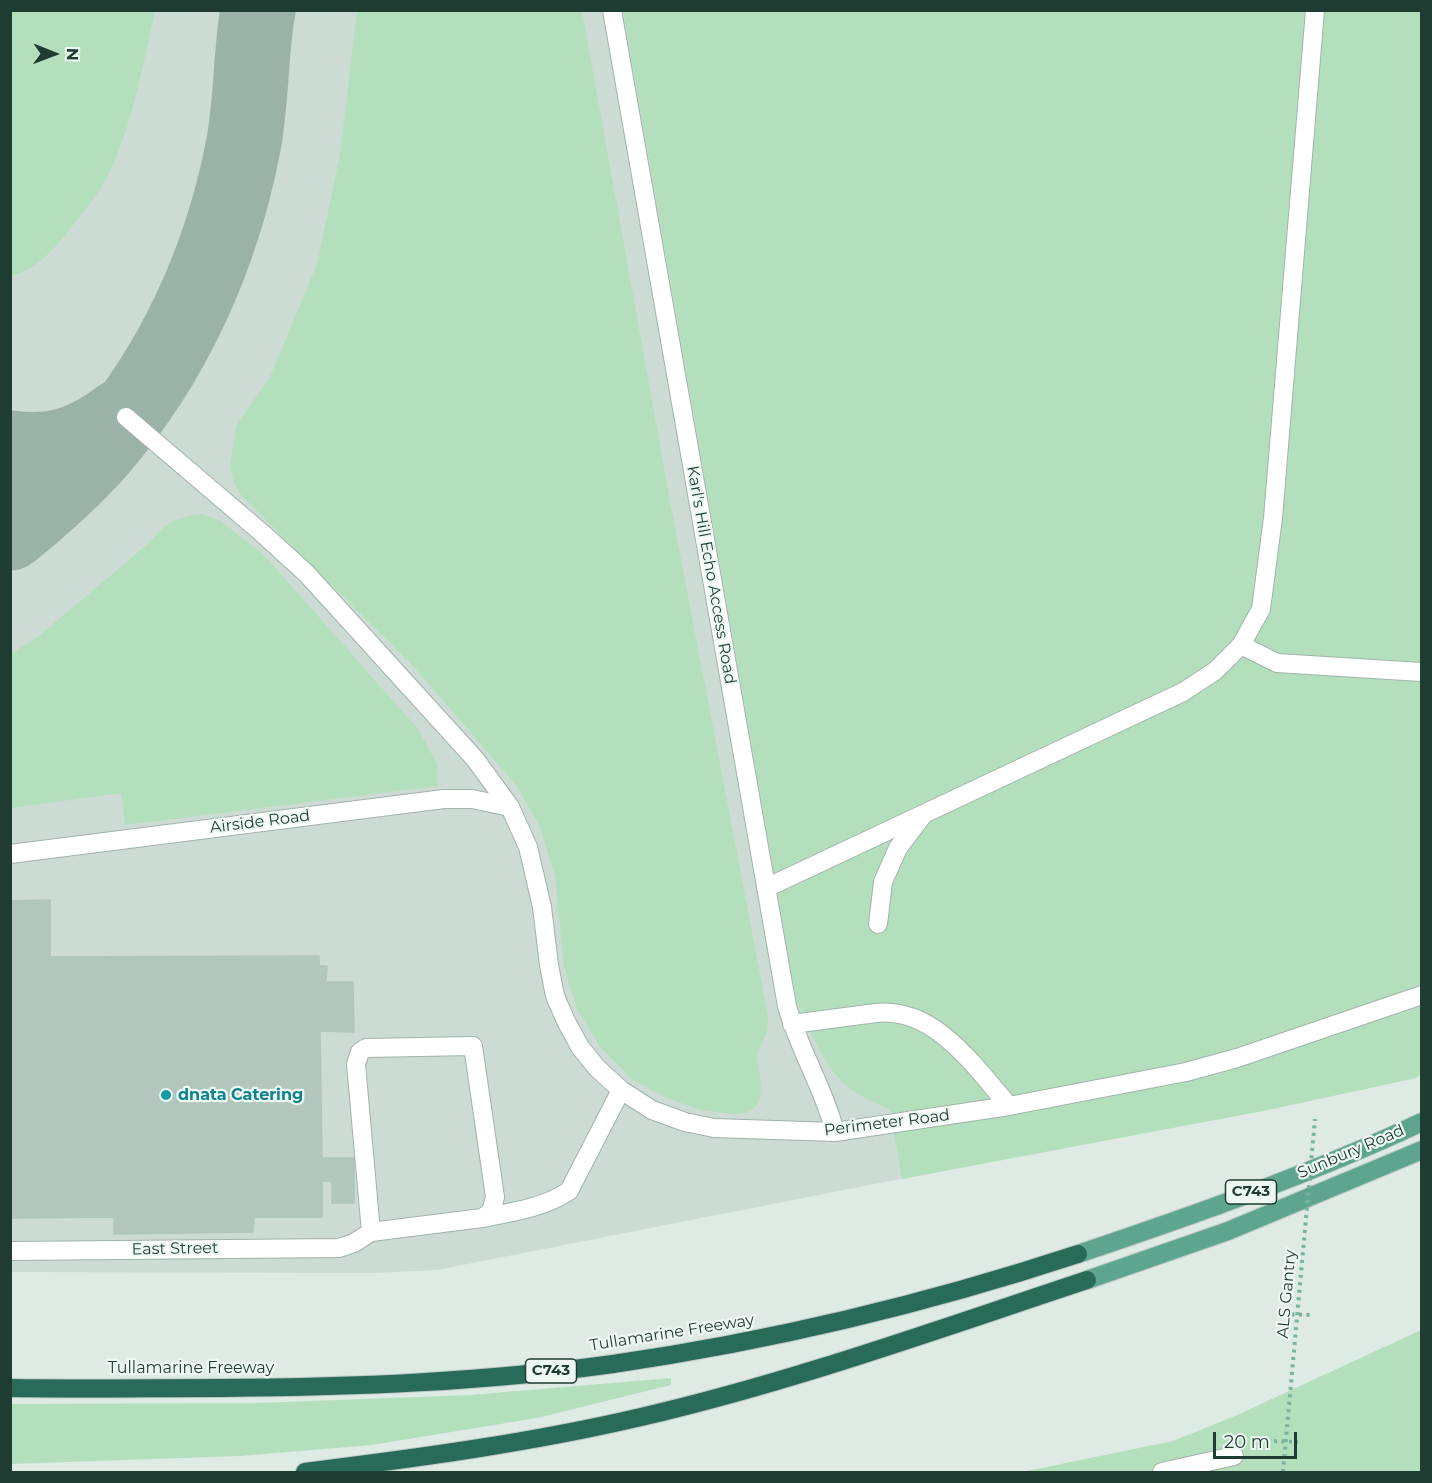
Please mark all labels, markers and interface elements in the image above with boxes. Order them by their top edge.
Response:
north arrow [24,24,84,84]
text: N [63,48,82,61]
street label: Karl's Hill Echo Access Road [682,464,740,686]
street label: Airside Road [209,806,311,838]
place label: dnata Catering [178,1085,303,1105]
marker: dnata Catering [159,1088,173,1102]
street label: Perimeter Road [823,1106,951,1140]
street label: Sunbury Road [1295,1121,1407,1183]
road number: C743 [1226,1180,1276,1204]
street label: East Street [131,1239,219,1259]
street label: ALS Gantry [1274,1249,1300,1339]
street label: Tullamarine Freeway [588,1311,756,1355]
street label: Tullamarine Freeway [108,1358,274,1378]
road number: C743 [526,1359,576,1383]
scale bar [1216,1420,1300,1458]
text: 20 m [1224,1431,1270,1453]

